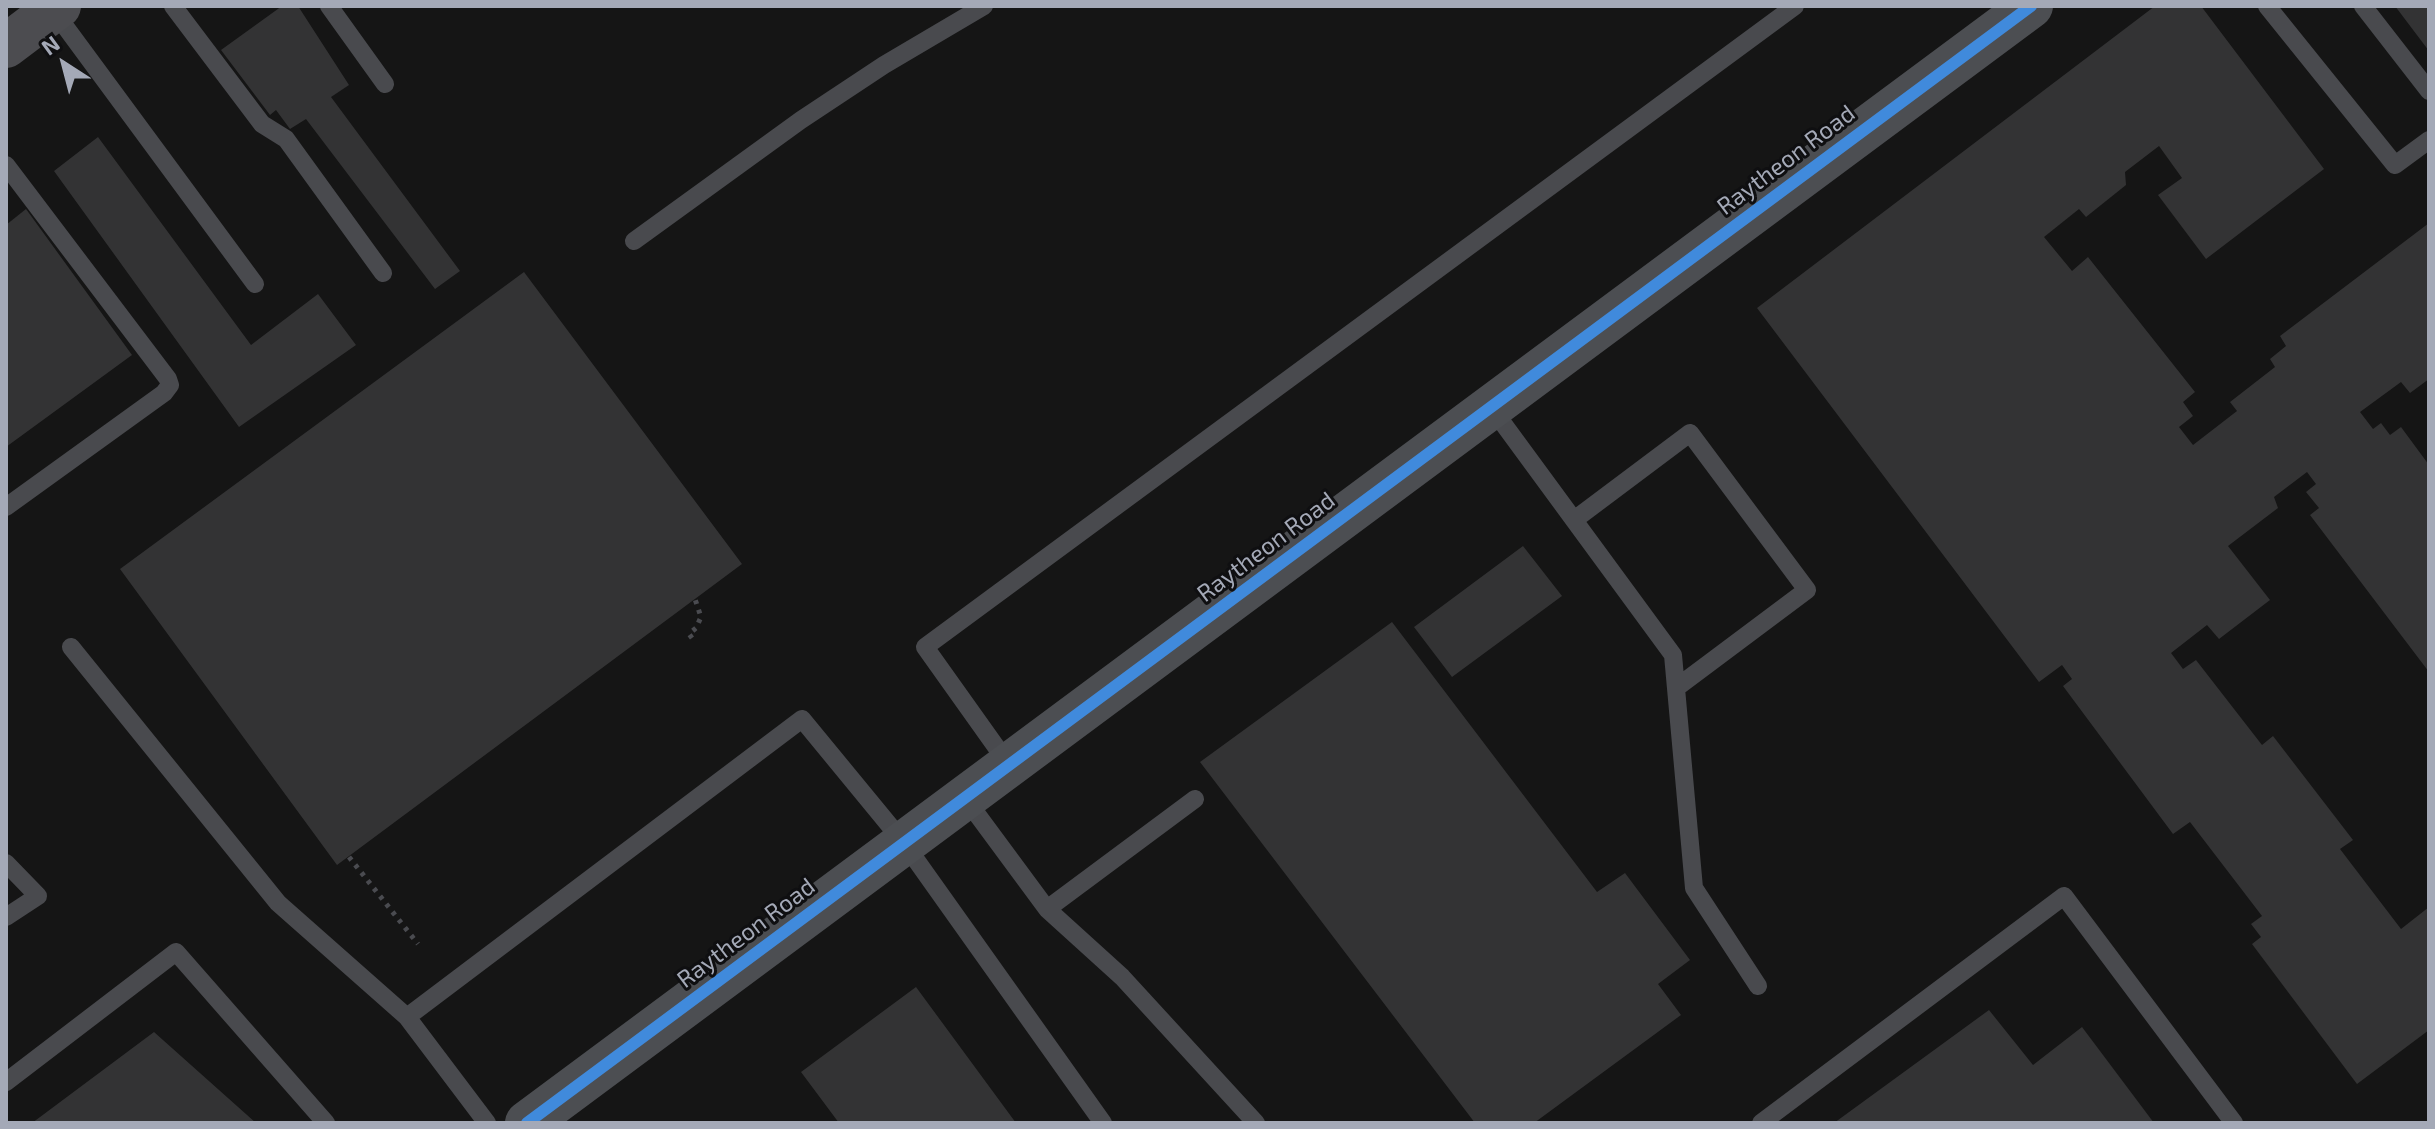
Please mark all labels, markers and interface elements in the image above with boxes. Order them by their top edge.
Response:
north arrow [24,24,104,104]
text: N [36,29,64,60]
street label: Raytheon Road [1711,99,1861,221]
street label: Raytheon Road [1191,486,1341,608]
street label: Raytheon Road [671,872,821,994]

